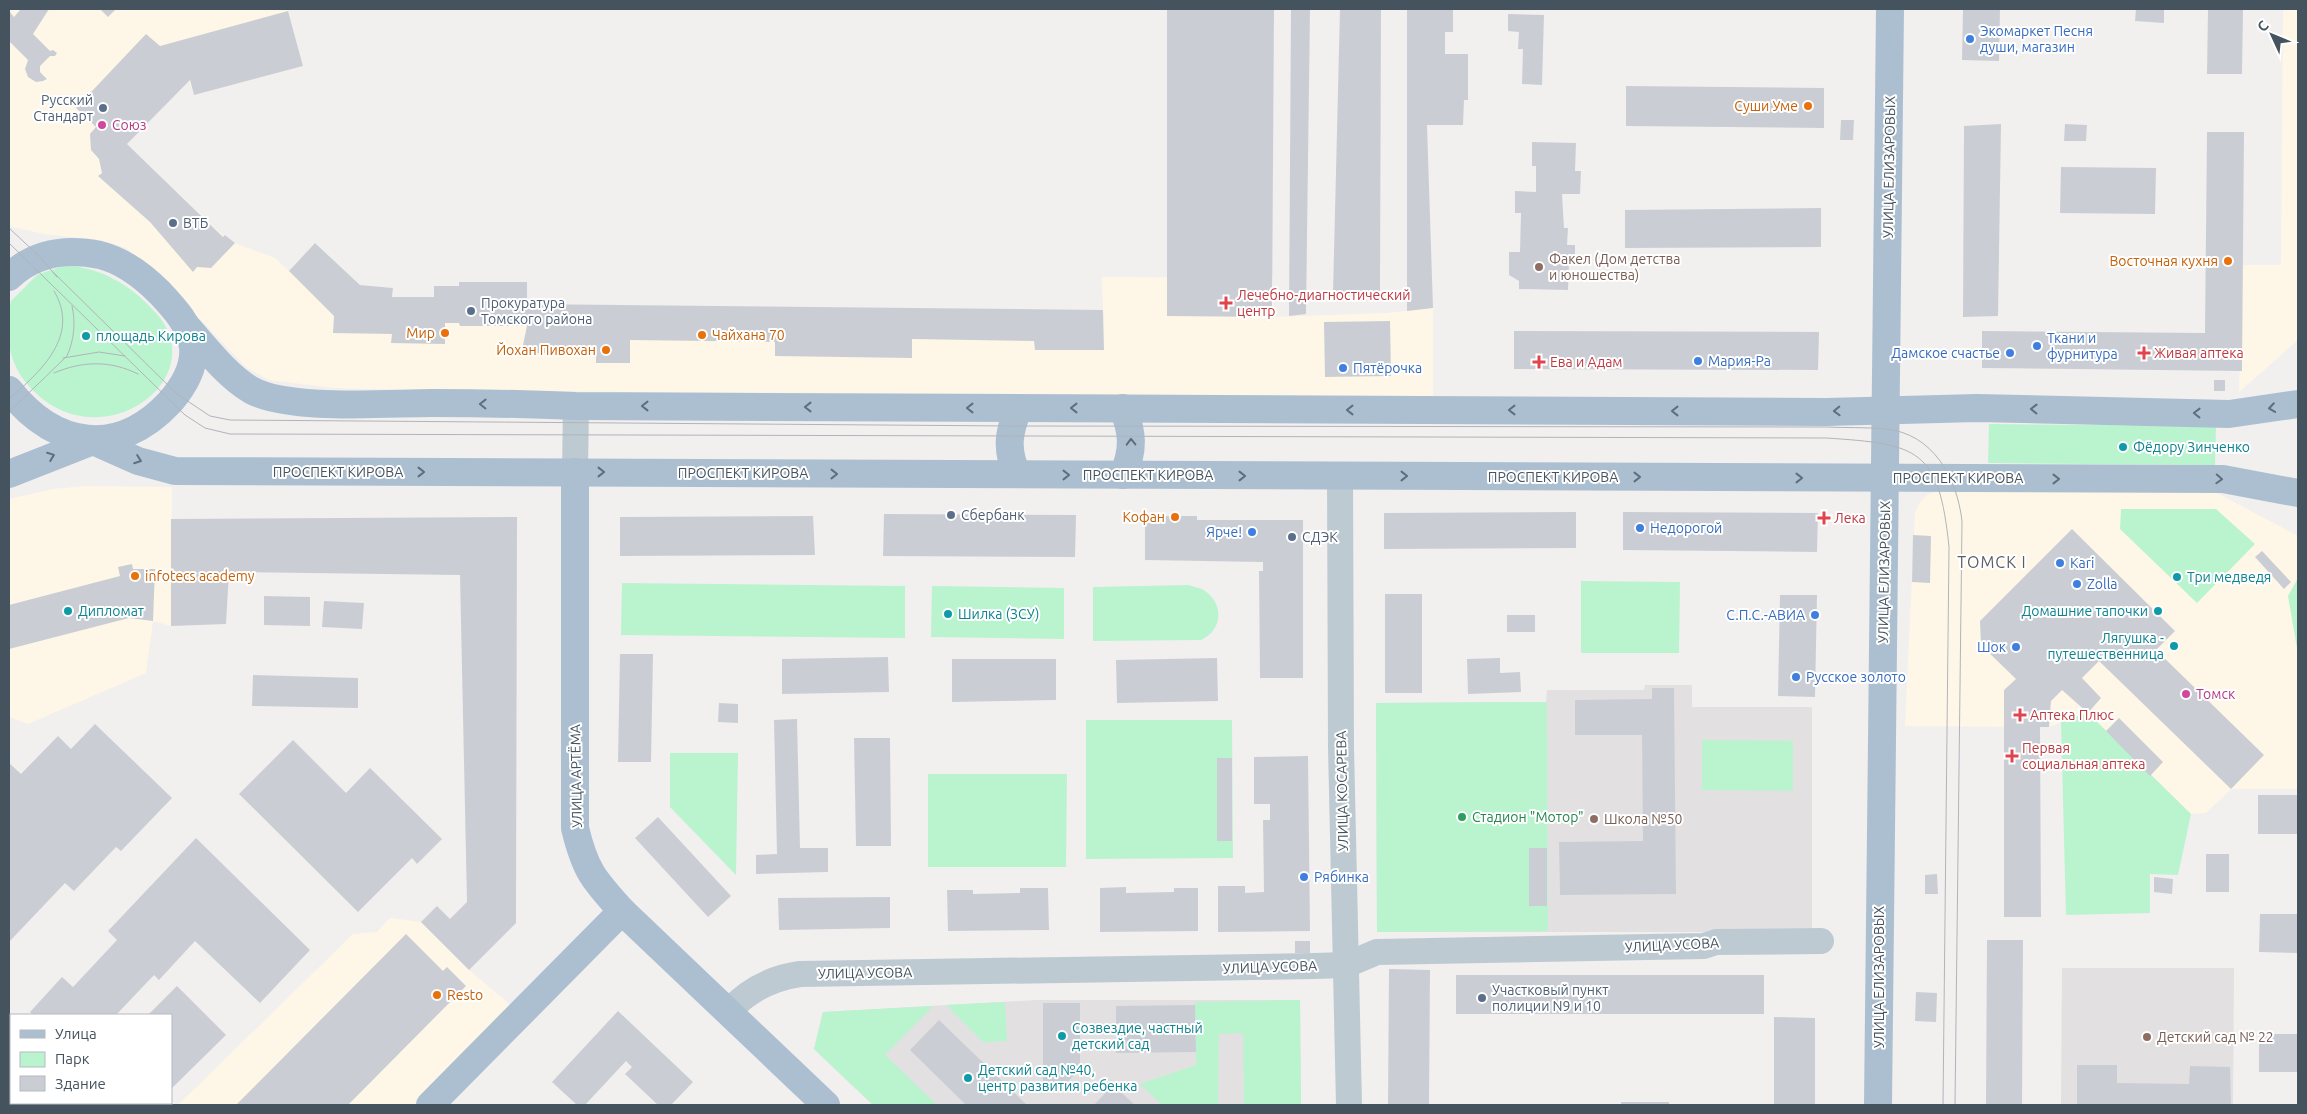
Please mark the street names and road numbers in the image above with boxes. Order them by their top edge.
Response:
street label: УЛИЦА ЕЛИЗАРОВЫХ [1880,95,1898,238]
street label: ПРОСПЕКТ КИРОВА [273,464,403,480]
street label: ПРОСПЕКТ КИРОВА [678,465,808,481]
street label: ПРОСПЕКТ КИРОВА [1083,467,1213,483]
street label: ПРОСПЕКТ КИРОВА [1488,469,1618,485]
street label: ПРОСПЕКТ КИРОВА [1893,470,2023,486]
street label: УЛИЦА ЕЛИЗАРОВЫХ [1875,500,1893,643]
street label: УЛИЦА АРТЁМА [567,724,585,828]
street label: УЛИЦА КОСАРЕВА [1333,731,1351,851]
street label: УЛИЦА ЕЛИЗАРОВЫХ [1871,905,1887,1048]
street label: УЛИЦА УСОВА [1624,935,1720,955]
street label: УЛИЦА УСОВА [1223,957,1317,977]
street label: УЛИЦА УСОВА [818,964,912,982]

